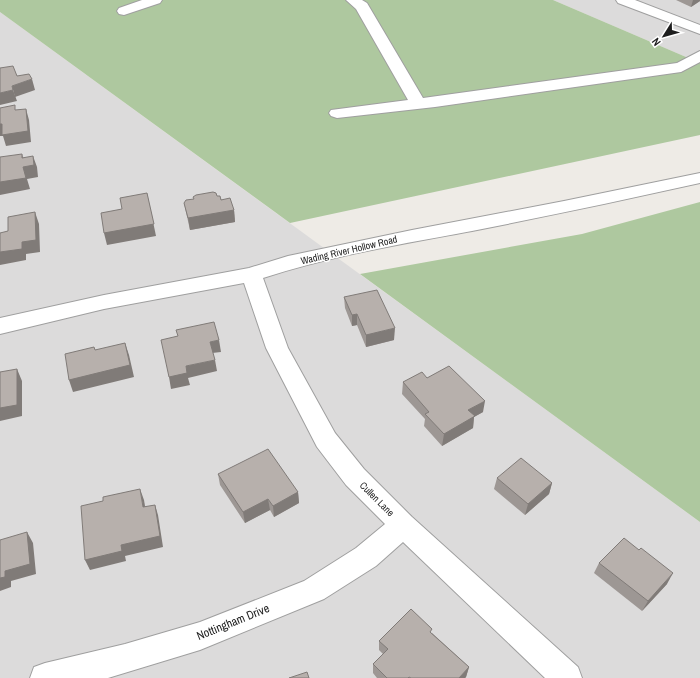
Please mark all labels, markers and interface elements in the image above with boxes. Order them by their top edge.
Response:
north arrow [644,16,684,56]
text: N [648,35,664,49]
street label: Wading River Hollow Road [300,233,398,267]
street label: Cullen Lane [357,479,397,519]
street label: Nottingham Drive [194,600,272,644]

